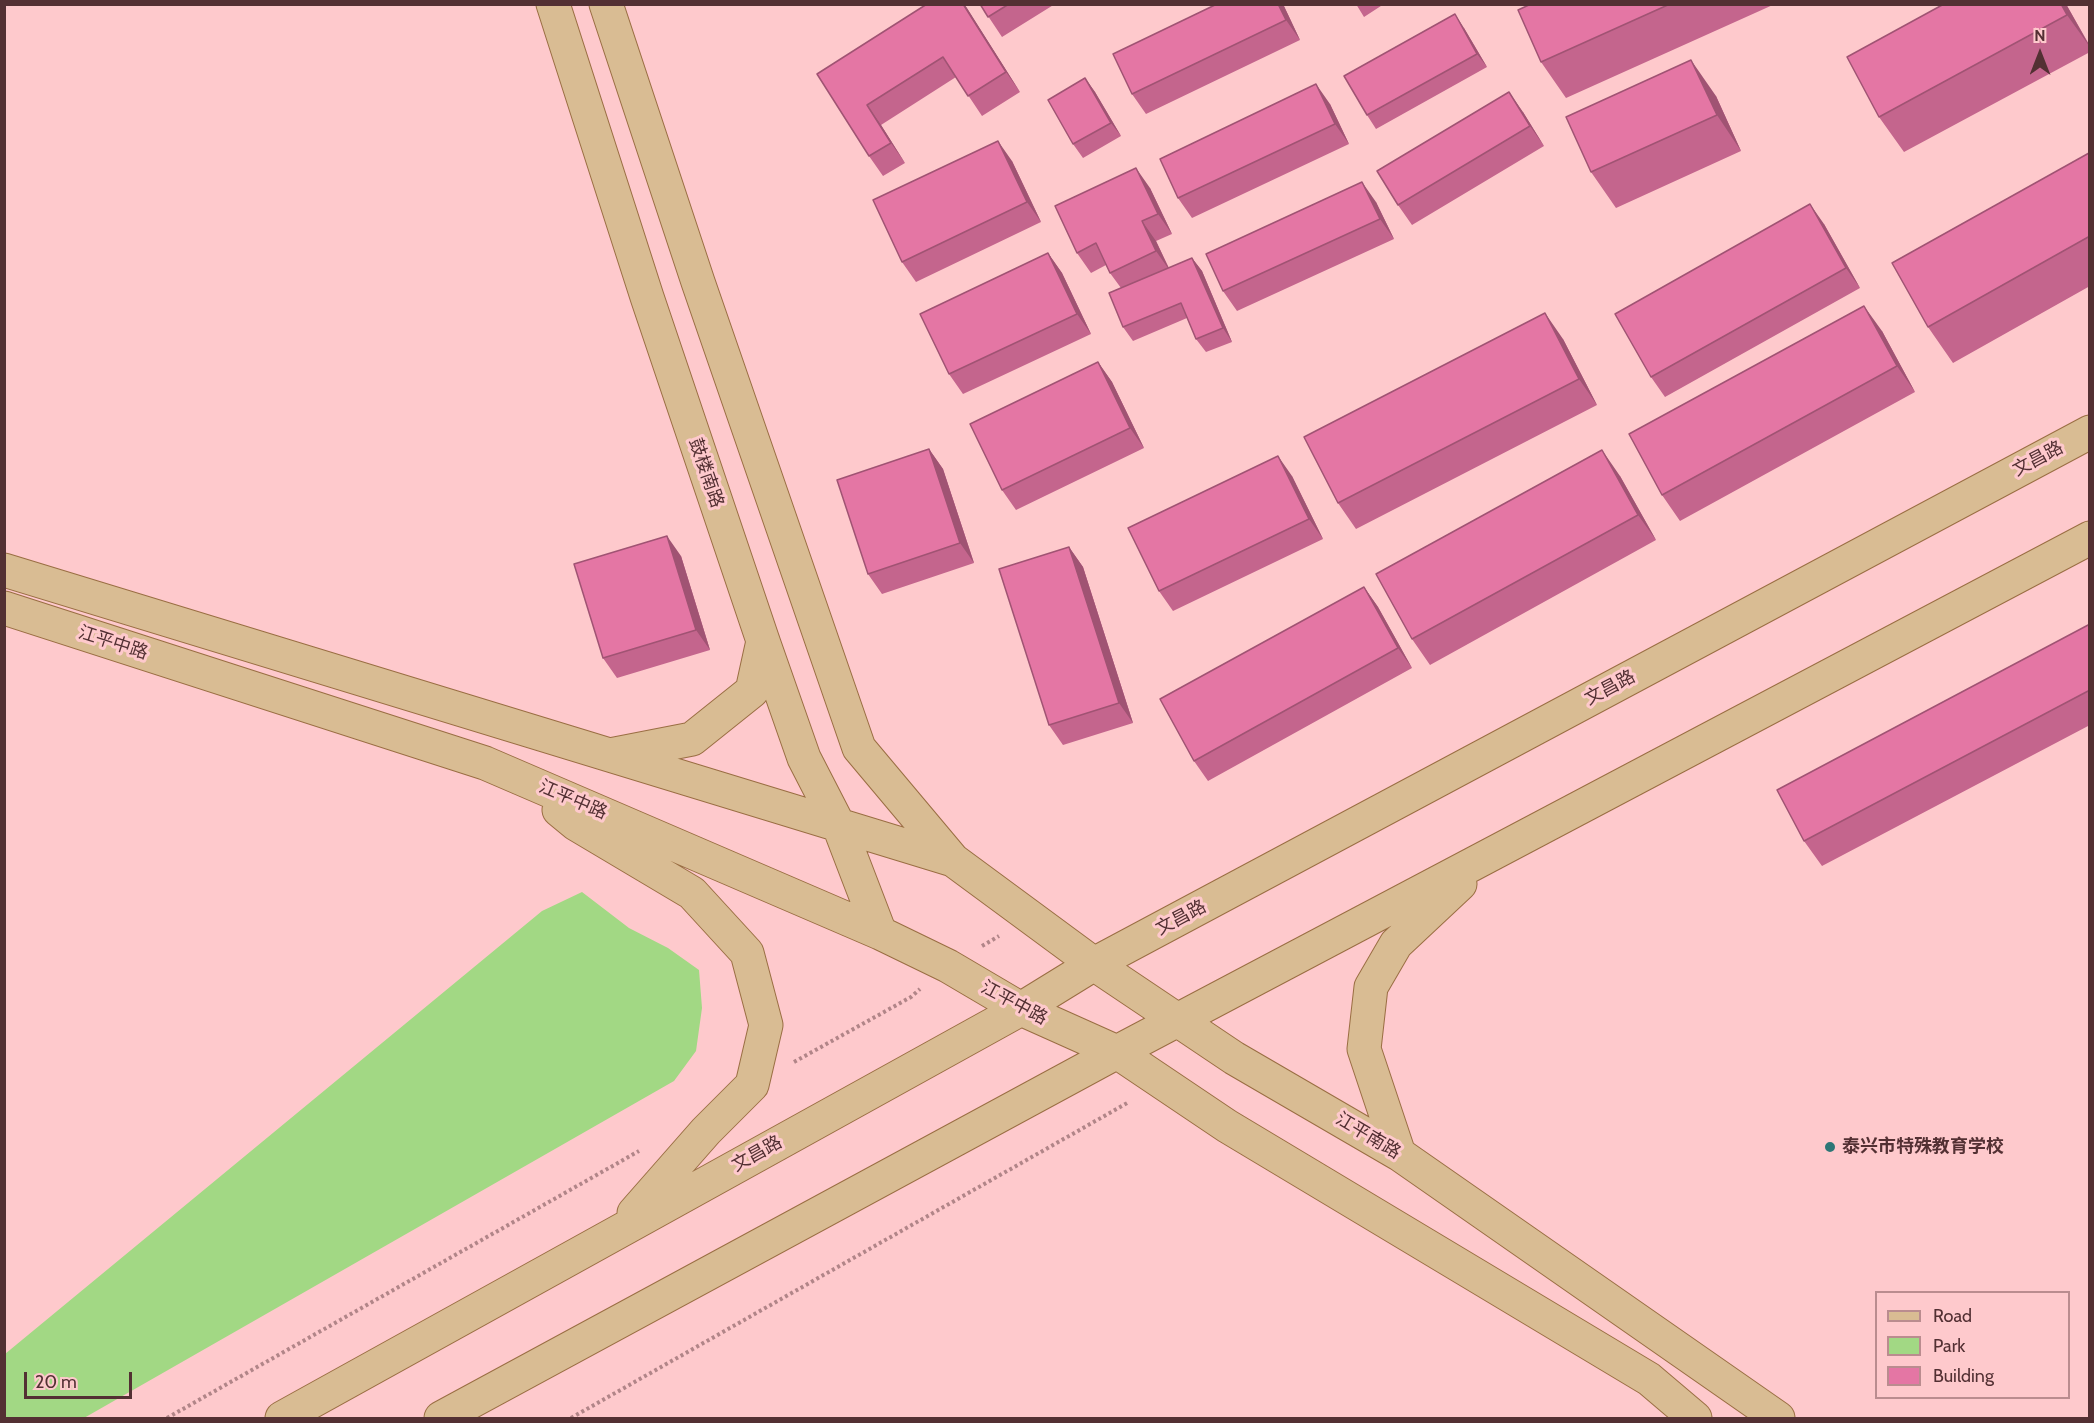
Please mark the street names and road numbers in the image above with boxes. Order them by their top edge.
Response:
street label: 鼓楼南路 [684,435,728,511]
street label: 文昌路 [2009,437,2067,481]
street label: 江平中路 [75,622,151,664]
street label: 文昌路 [1581,666,1639,710]
street label: 江平中路 [536,776,610,824]
street label: 文昌路 [1152,896,1210,940]
street label: 江平中路 [977,977,1051,1029]
street label: 江平南路 [1332,1108,1404,1164]
street label: 文昌路 [728,1131,786,1177]

